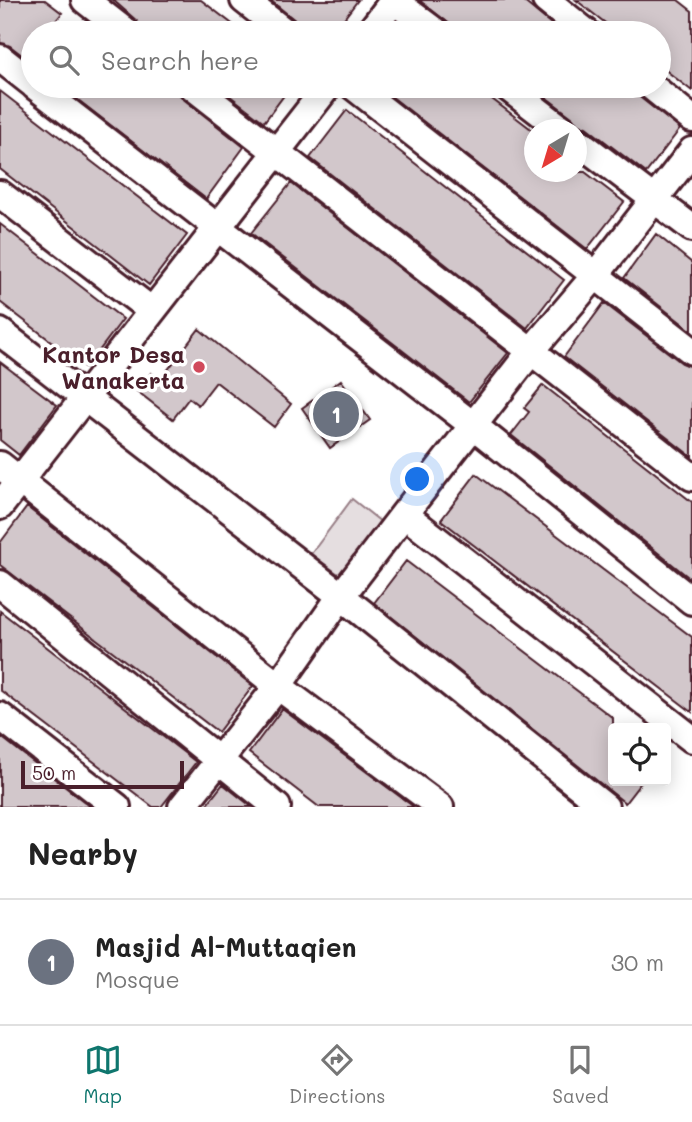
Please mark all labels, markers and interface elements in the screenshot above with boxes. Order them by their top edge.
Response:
search box [21,21,671,98]
icon: search [45,41,83,79]
text: Search here [101,43,259,77]
north arrow [524,119,587,182]
place label: Kantor Desa Wanakerta [42,339,185,395]
marker: Kantor Desa Wanakerta [191,359,207,375]
pin: 1 [313,388,359,440]
your location [400,462,434,496]
map controls [608,723,671,786]
button: locate [608,723,671,786]
scale bar [21,758,184,790]
text: 50 m [32,760,76,785]
text: Nearby [28,833,138,873]
text: Masjid Al-Muttaqien [95,930,357,964]
text: 1 [46,947,56,977]
text: 30 m [611,947,664,977]
text: Mosque [95,964,180,994]
tab: Map [83,1041,122,1108]
tab: Directions [289,1041,385,1108]
tab: Saved [552,1041,609,1108]

